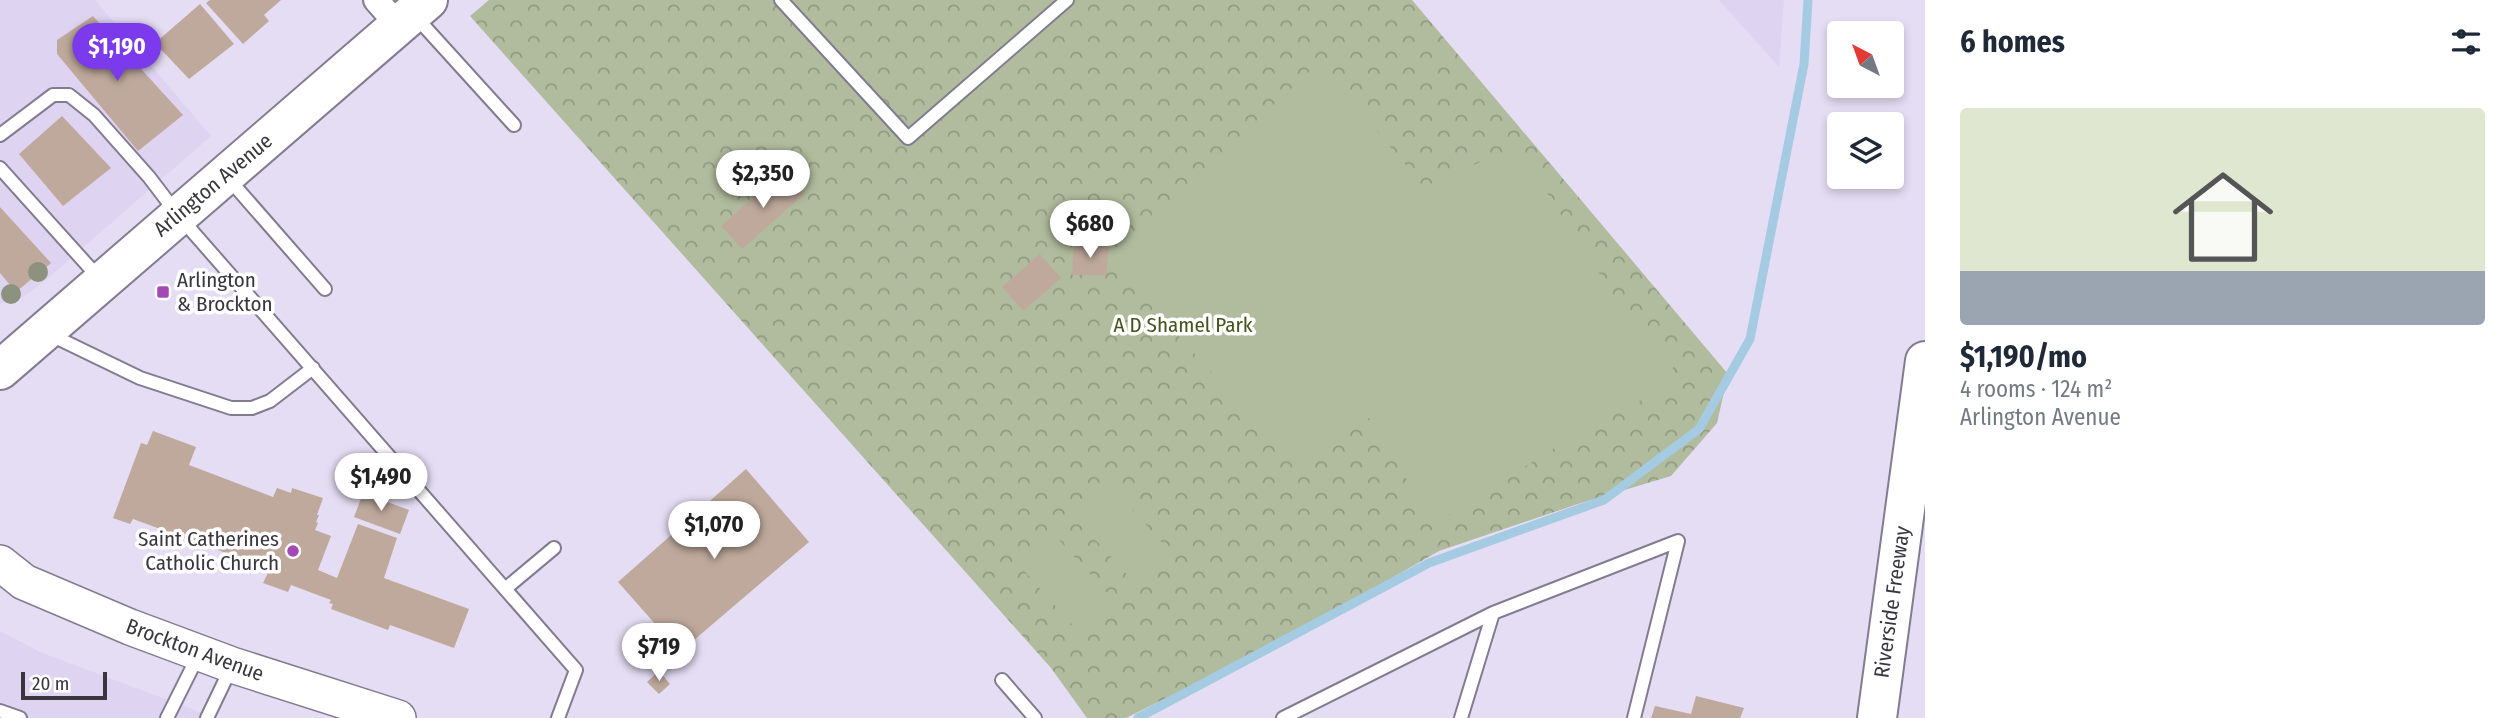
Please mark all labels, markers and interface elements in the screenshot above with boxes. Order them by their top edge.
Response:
north arrow [1827,21,1904,98]
map controls [1827,21,1904,189]
icon: filters [2447,23,2485,61]
pin: $1,190 [60,24,174,83]
text: 6 homes [1960,24,2065,60]
text: $1,190 [88,32,146,60]
button: layers [1827,112,1904,189]
street label: Arlington Avenue [148,128,278,242]
pin: $2,350 [706,150,820,210]
icon: home [2160,154,2286,280]
text: $2,350 [732,159,794,187]
pin: $680 [1049,201,1131,260]
text: $680 [1066,209,1114,237]
place label: Arlington & Brockton [177,267,273,317]
marker: Arlington & Brockton [155,284,171,300]
park label: A D Shamel Park [1113,312,1253,338]
text: $1,190/mo [1960,339,2087,375]
text: 4 rooms · 124 m² [1960,375,2112,403]
text: Arlington Avenue [1960,403,2121,431]
pin: $1,490 [324,454,438,513]
text: $1,490 [351,462,411,490]
pin: $1,070 [657,502,771,561]
text: $1,070 [684,510,744,538]
street label: Riverside Freeway [1868,524,1916,680]
place label: Saint Catherines Catholic Church [138,526,279,576]
marker: Saint Catherines Catholic Church [285,543,301,559]
street label: Brockton Avenue [123,613,267,687]
pin: $719 [618,624,700,683]
text: $719 [638,632,680,660]
scale bar [21,669,107,701]
text: 20 m [32,672,69,695]

